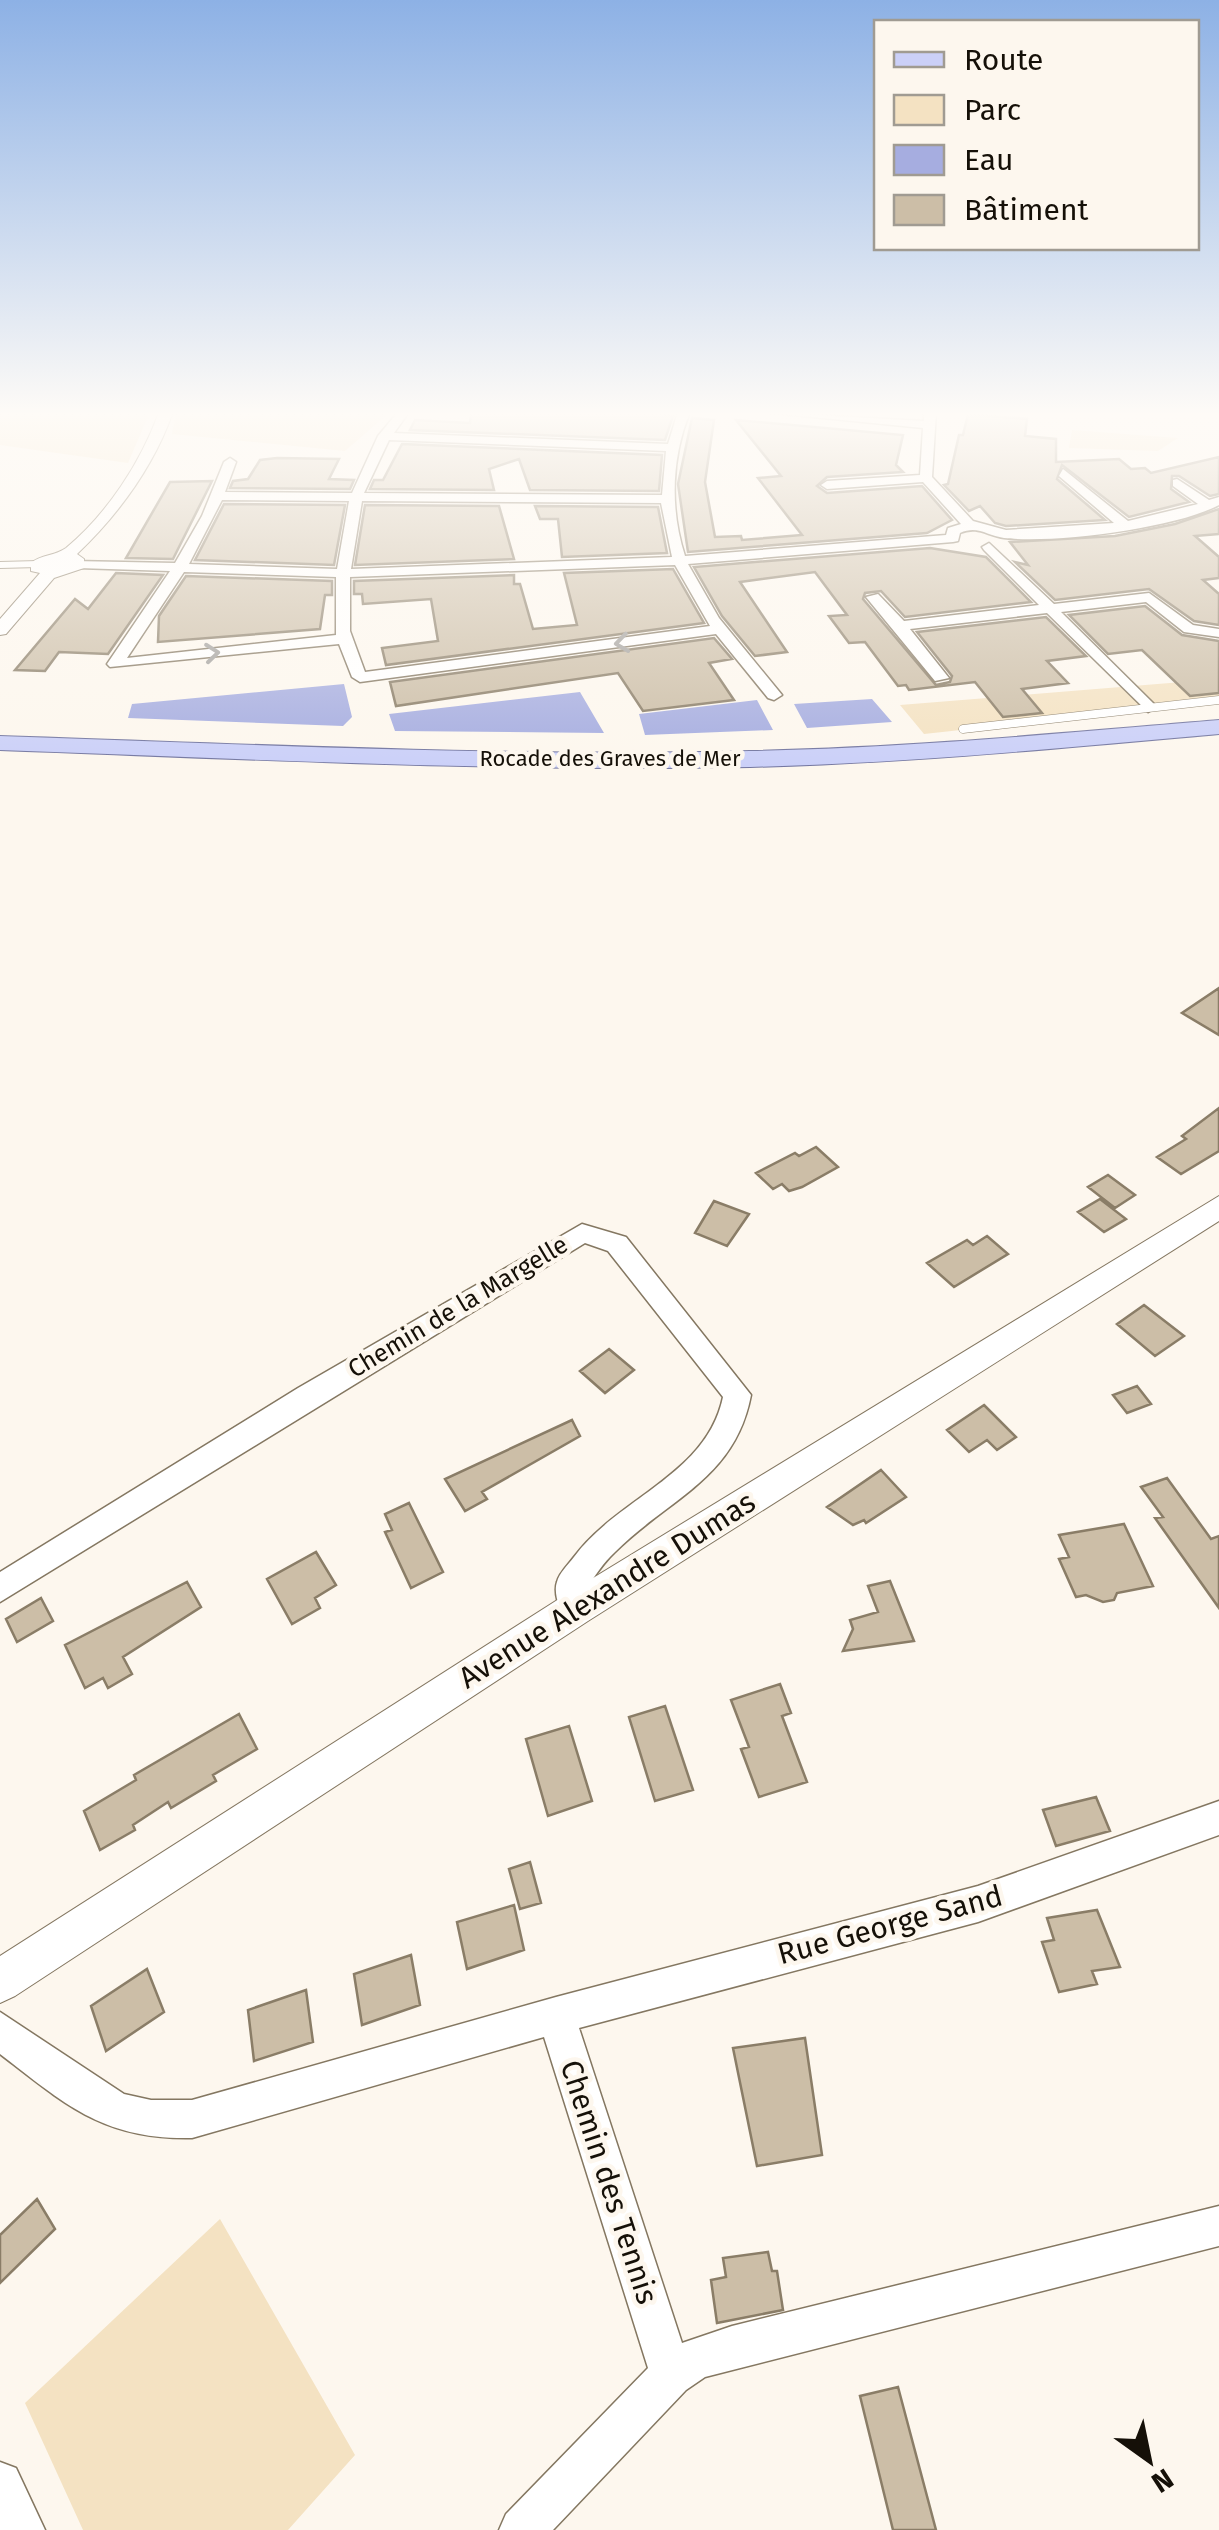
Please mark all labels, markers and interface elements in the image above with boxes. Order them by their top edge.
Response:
legend [874,20,1199,250]
text: Route [964,42,1043,78]
text: Parc [964,92,1021,128]
text: Eau [964,142,1013,178]
text: Bâtiment [964,192,1088,228]
one-way arrow [614,631,630,652]
one-way arrow [205,643,221,665]
street label: Rocade des Graves de Mer [480,745,741,772]
street label: Chemin de la Margelle [343,1229,573,1385]
street label: Avenue Alexandre Dumas [452,1484,762,1696]
street label: Rue George Sand [774,1878,1006,1972]
street label: Chemin des Tennis [553,2056,665,2308]
north arrow [1099,2410,1199,2510]
text: N [1146,2462,1179,2499]

